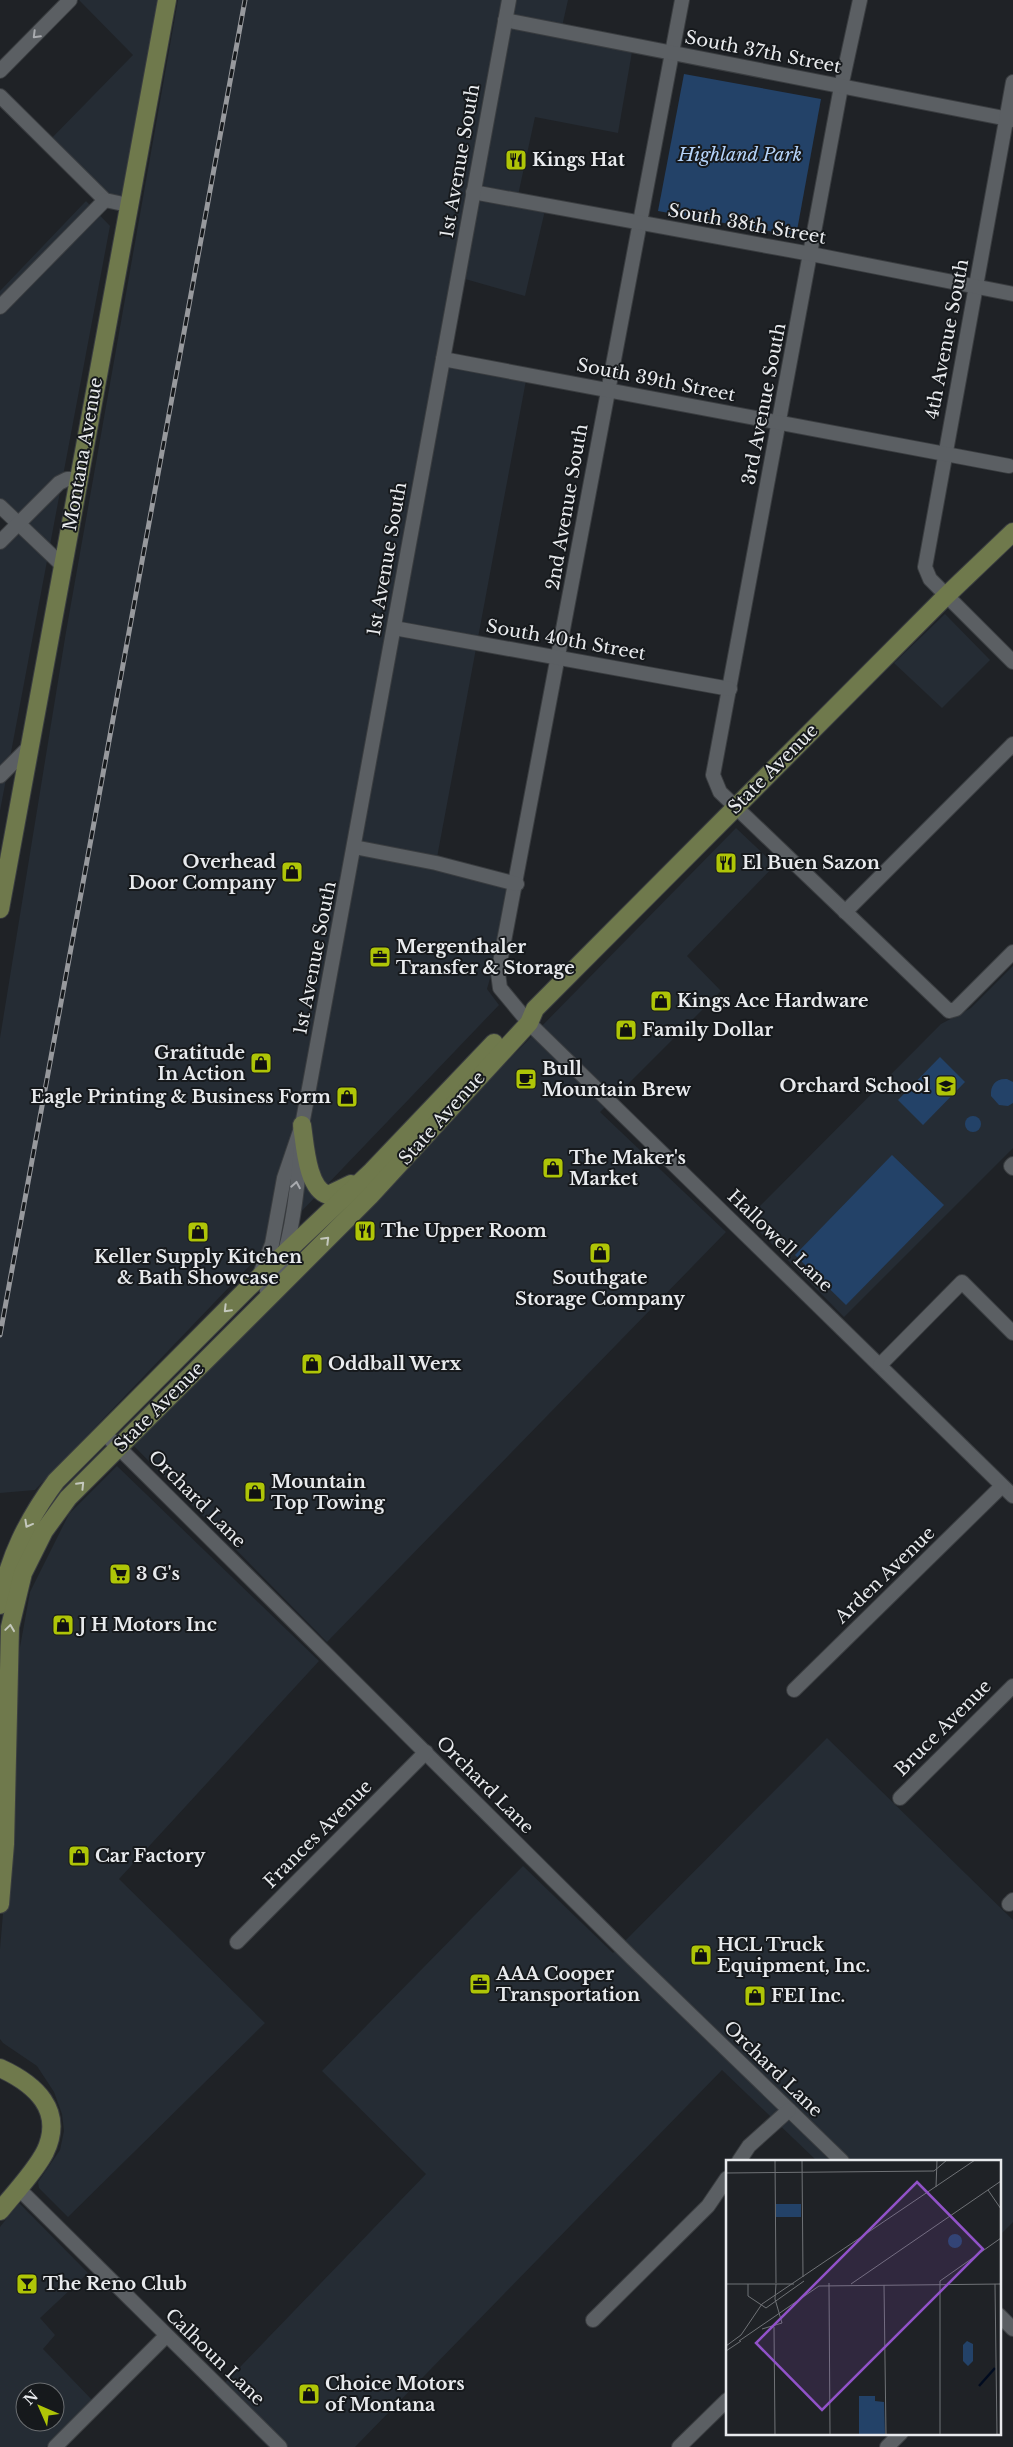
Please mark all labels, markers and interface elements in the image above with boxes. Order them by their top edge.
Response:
street label: South 37th Street [683,26,843,78]
one-way arrow [33,29,42,38]
street label: 1st Avenue South [436,82,484,240]
park label: Highland Park [677,144,802,166]
restaurant icon: Kings Hat [504,148,528,172]
place label: Kings Hat [532,149,625,171]
street label: South 38th Street [666,199,828,249]
street label: 4th Avenue South [921,257,973,421]
street label: 3rd Avenue South [738,321,790,487]
street label: South 39th Street [575,354,737,406]
street label: Montana Avenue [59,376,107,532]
street label: 2nd Avenue South [542,422,592,592]
street label: 1st Avenue South [363,480,411,638]
street label: South 40th Street [484,615,648,665]
street label: State Avenue [723,719,823,819]
place label: Overhead Door Company [129,851,277,894]
restaurant icon: El Buen Sazon [714,851,738,875]
place label: El Buen Sazon [742,852,880,874]
shop icon: Overhead Door Company [280,860,304,884]
street label: 1st Avenue South [289,879,341,1037]
place label: Mergenthaler Transfer & Storage [396,936,575,979]
office icon: Mergenthaler Transfer & Storage [368,945,392,969]
shop icon: Kings Ace Hardware [649,989,673,1013]
place label: Kings Ace Hardware [677,990,869,1012]
shop icon: Family Dollar [614,1018,638,1042]
place label: Family Dollar [642,1019,773,1041]
place label: Gratitude In Action [154,1042,245,1085]
shop icon: Gratitude In Action [249,1051,273,1075]
place label: Bull Mountain Brew [542,1058,692,1101]
street label: State Avenue [394,1067,490,1169]
cafe icon: Bull Mountain Brew [514,1067,538,1091]
school or university icon: Orchard School [934,1074,958,1098]
place label: Orchard School [780,1075,931,1097]
shop icon: Eagle Printing & Business Form [335,1085,359,1109]
place label: Eagle Printing & Business Form [30,1086,331,1108]
place label: The Maker's Market [569,1147,686,1190]
shop icon: The Maker's Market [541,1156,565,1180]
one-way arrow [291,1181,301,1190]
street label: Hallowell Lane [723,1185,837,1297]
restaurant icon: The Upper Room [353,1219,377,1243]
shop icon: Keller Supply Kitchen & Bath Showcase [186,1220,210,1244]
place label: The Upper Room [381,1220,547,1242]
one-way arrow [320,1237,329,1246]
shop icon: Southgate Storage Company [588,1241,612,1265]
place label: Keller Supply Kitchen & Bath Showcase [94,1246,302,1289]
place label: Southgate Storage Company [515,1267,685,1310]
one-way arrow [224,1303,233,1312]
shop icon: Oddball Werx [300,1352,324,1376]
place label: Oddball Werx [328,1353,461,1375]
street label: State Avenue [109,1357,209,1457]
street label: Orchard Lane [144,1446,250,1552]
place label: Mountain Top Towing [271,1471,386,1514]
shop icon: Mountain Top Towing [243,1480,267,1504]
one-way arrow [75,1482,84,1491]
one-way arrow [24,1518,34,1527]
street label: Arden Avenue [830,1522,939,1629]
supermarket icon: 3 G's [108,1562,132,1586]
place label: 3 G's [136,1563,180,1585]
shop icon: J H Motors Inc [51,1613,75,1637]
place label: J H Motors Inc [75,1614,217,1636]
one-way arrow [4,1623,15,1631]
street label: Bruce Avenue [890,1675,996,1781]
street label: Orchard Lane [432,1732,538,1838]
street label: Frances Avenue [259,1775,377,1893]
shop icon: Car Factory [67,1844,91,1868]
place label: Car Factory [95,1845,206,1867]
place label: HCL Truck Equipment, Inc. [717,1934,870,1977]
shop icon: HCL Truck Equipment, Inc. [689,1943,713,1967]
place label: AAA Cooper Transportation [495,1963,640,2006]
office icon: AAA Cooper Transportation [468,1972,492,1996]
shop icon: FEI Inc. [743,1984,767,2008]
place label: FEI Inc. [771,1985,845,2007]
street label: Orchard Lane [719,2016,827,2122]
inset map [726,2160,1000,2434]
bar icon: The Reno Club [15,2272,39,2296]
place label: The Reno Club [43,2273,187,2295]
street label: Calhoun Lane [161,2304,269,2410]
place label: Choice Motors of Montana [325,2373,465,2416]
north arrow [15,2382,65,2432]
shop icon: Choice Motors of Montana [297,2382,321,2406]
text: N [20,2387,42,2409]

